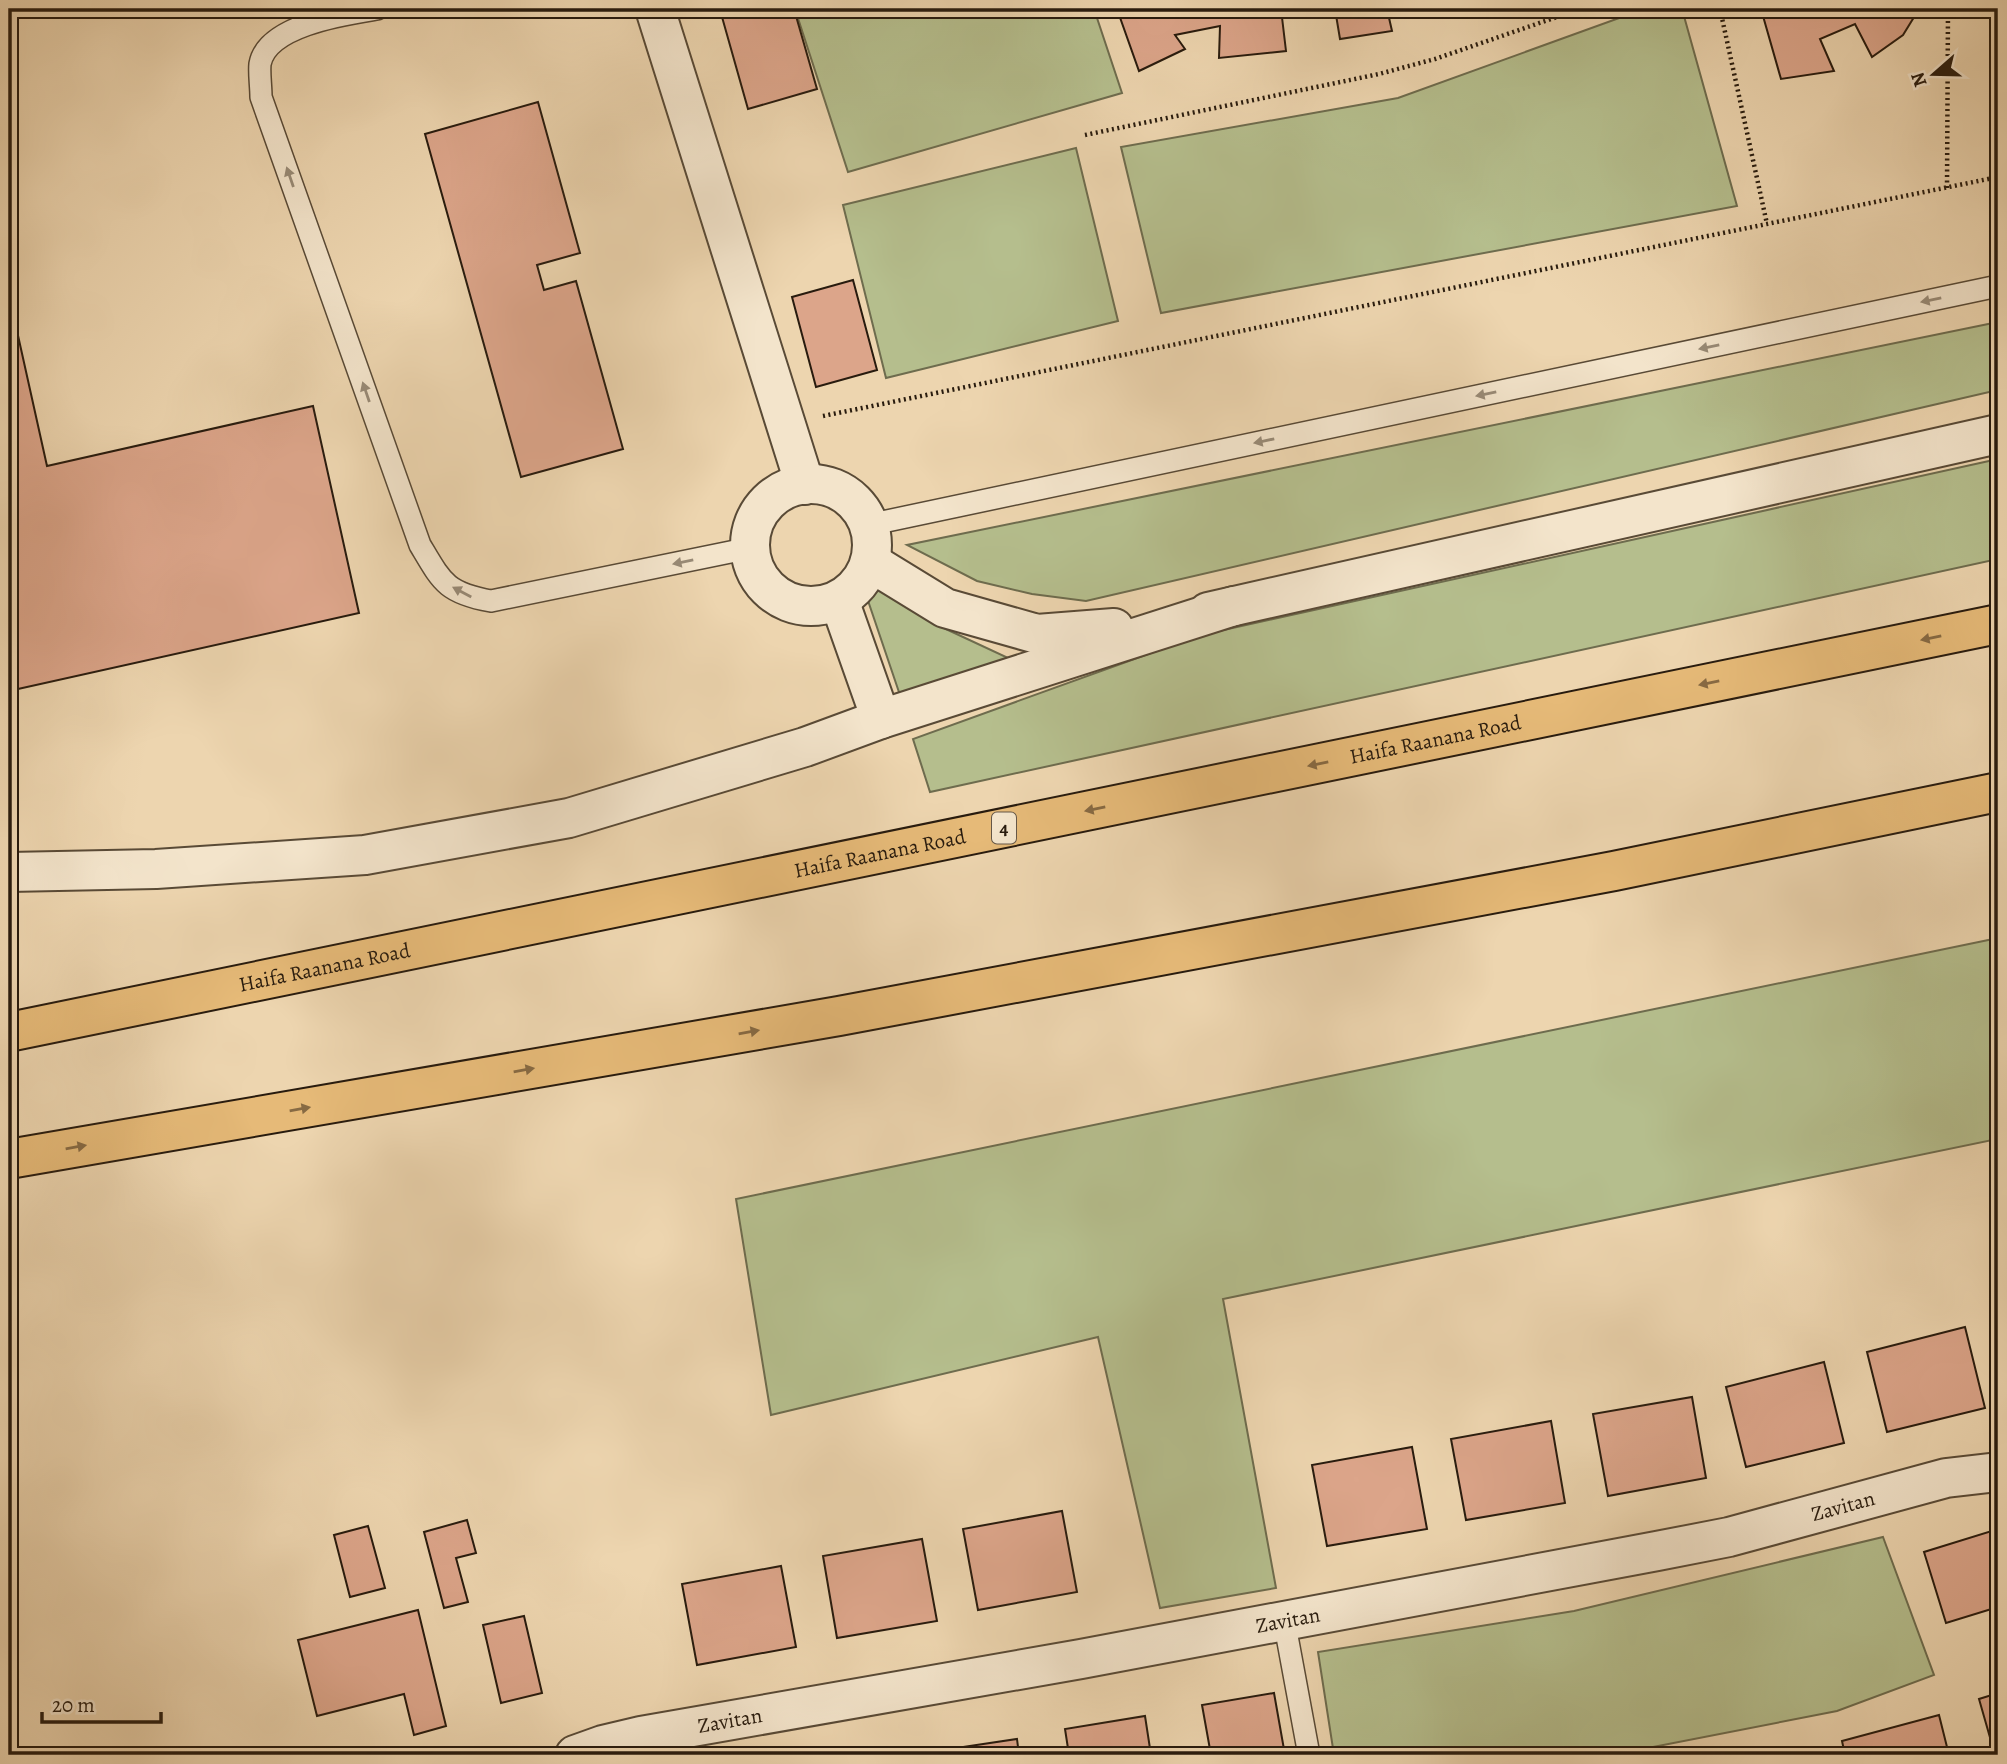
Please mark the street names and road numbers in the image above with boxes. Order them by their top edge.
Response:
street label: Haifa Raanana Road [1347,708,1524,771]
road number: 4 [992,813,1016,844]
street label: Haifa Raanana Road [792,822,969,885]
street label: Haifa Raanana Road [236,936,413,999]
street label: Zavitan [1808,1484,1878,1528]
street label: Zavitan [1253,1600,1322,1640]
street label: Zavitan [696,1701,764,1740]

